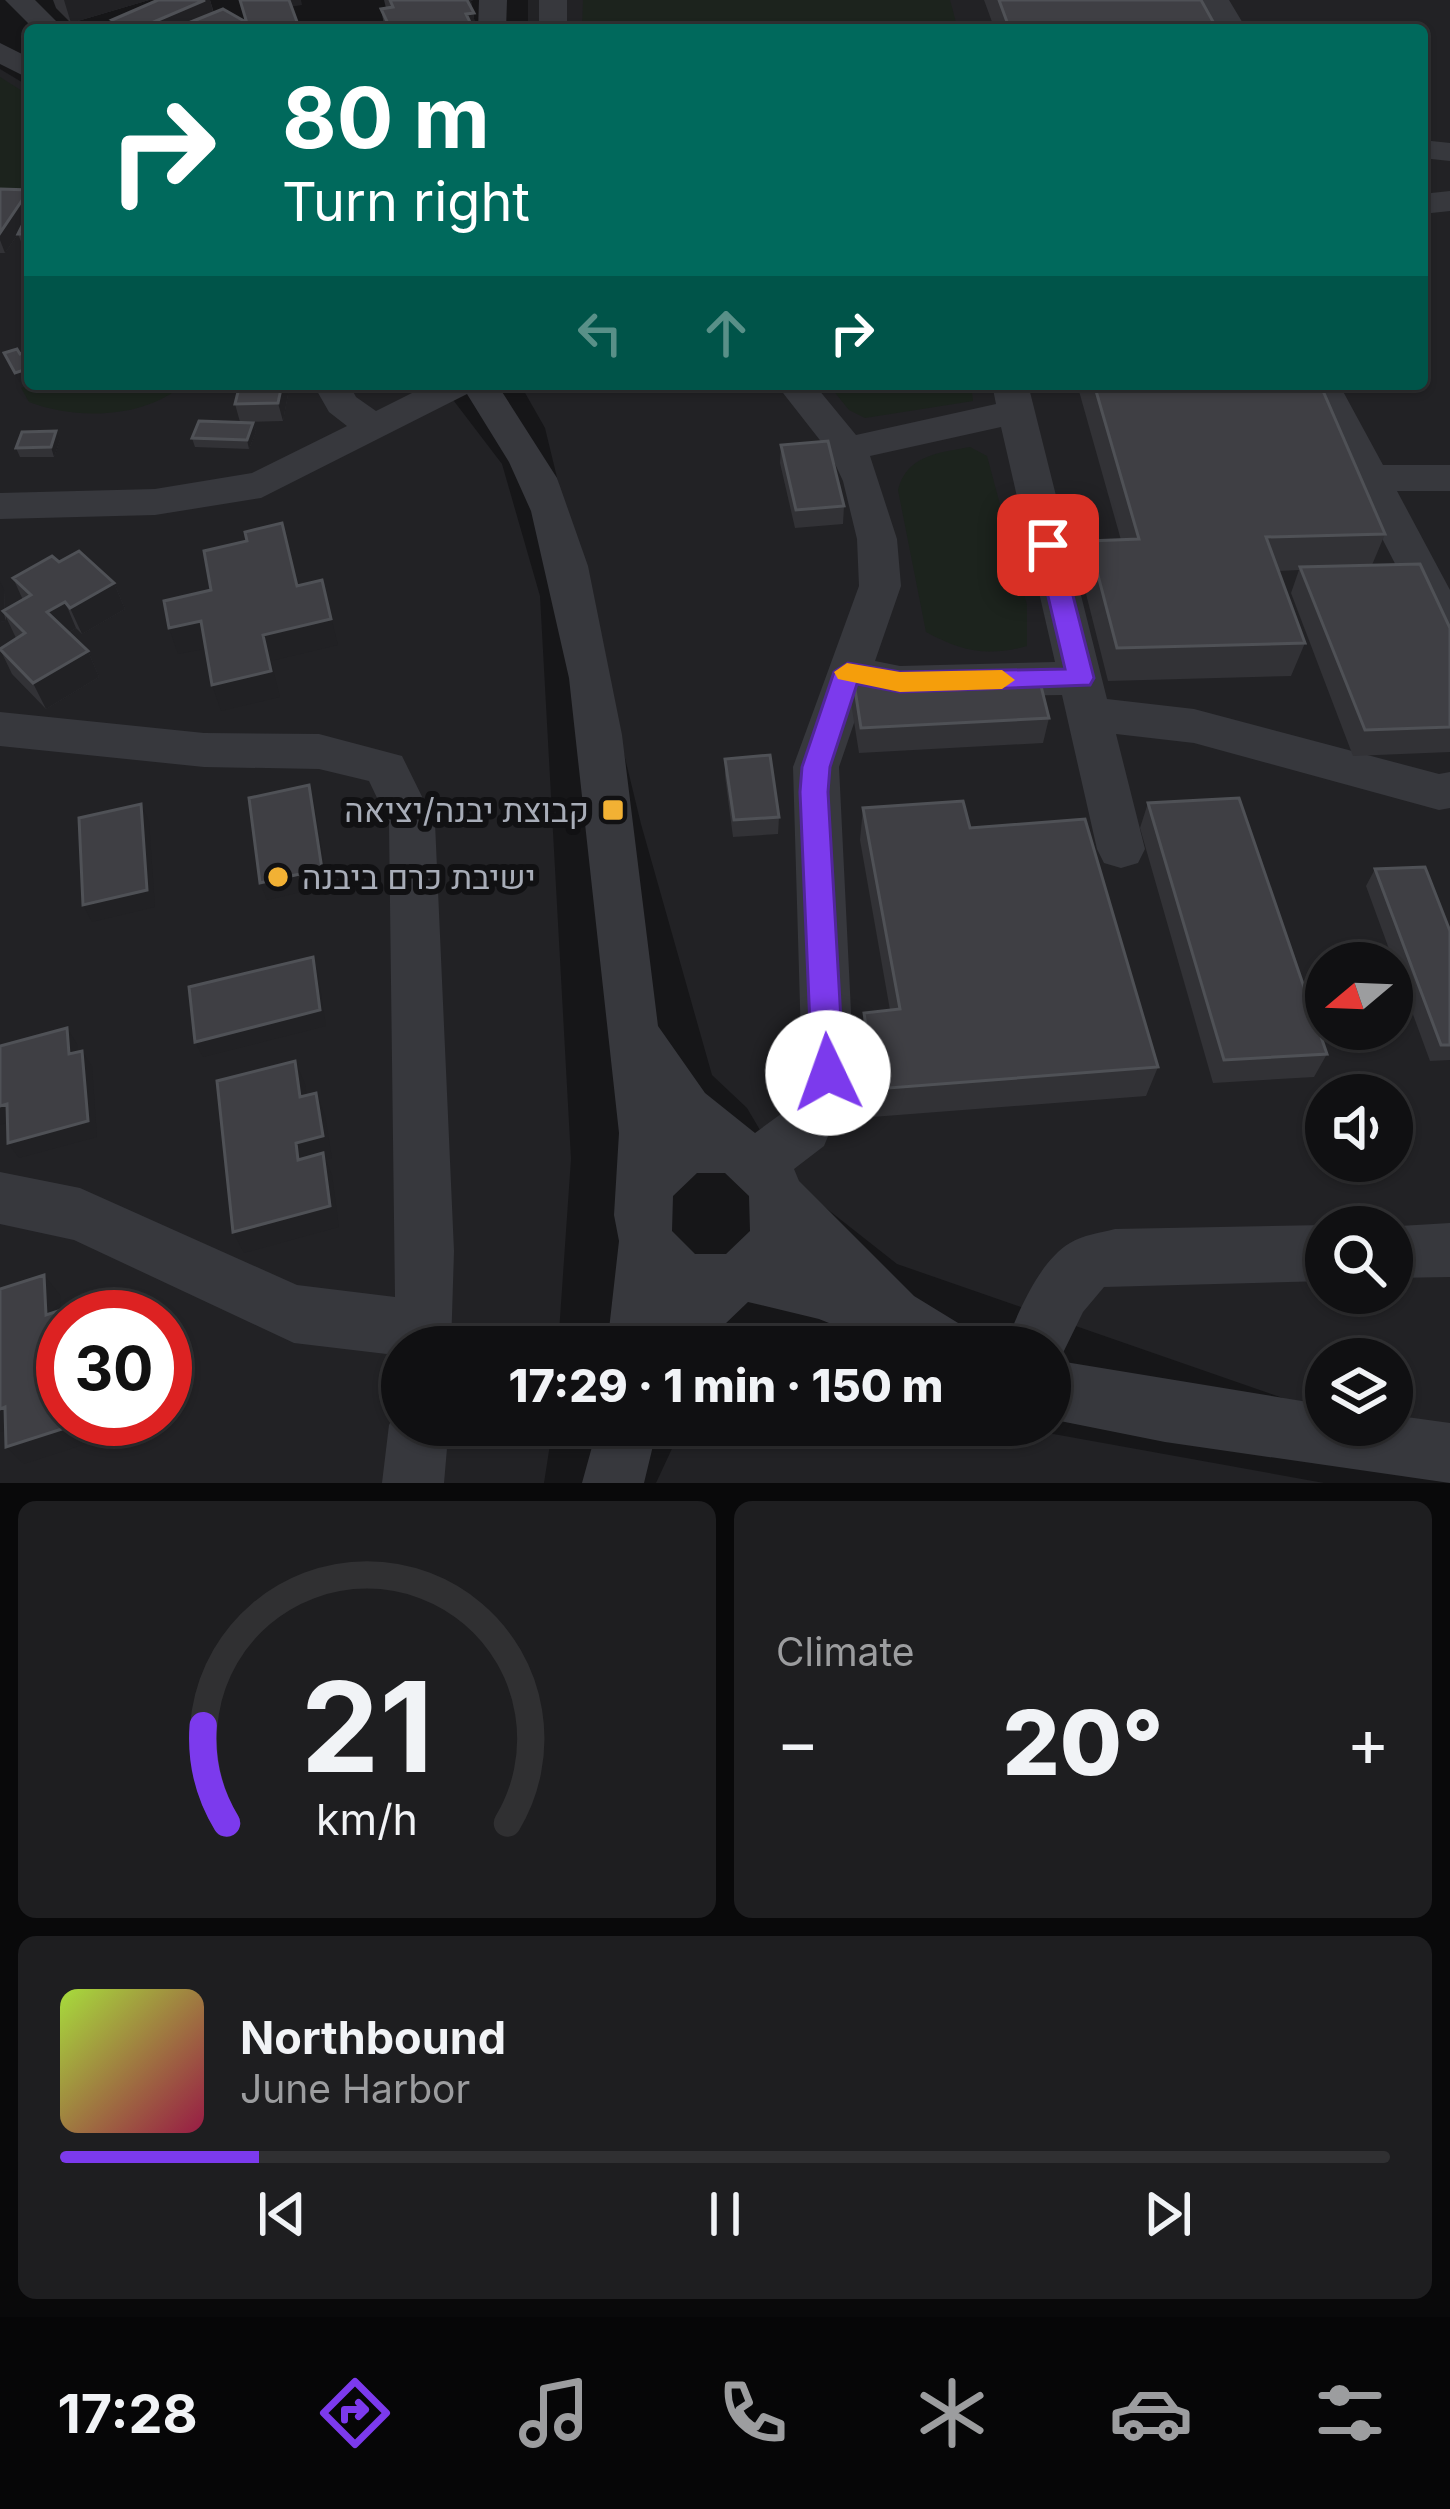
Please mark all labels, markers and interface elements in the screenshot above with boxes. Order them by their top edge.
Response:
text: 80 m [282,67,490,168]
icon: right [84,72,240,228]
text: Turn right [282,169,530,234]
icon: left [567,300,633,366]
icon: ahead [693,300,759,366]
icon: right [819,300,885,366]
pin [997,494,1099,596]
icon: arrive [1015,512,1081,578]
place label: קבוצת יבנה/יציאה [344,790,589,830]
marker: קבוצת יבנה/יציאה [600,797,626,823]
place label: ישיבת כרם ביבנה [302,857,536,897]
marker: ישיבת כרם ביבנה [265,864,291,890]
north arrow [1305,942,1413,1050]
map controls [1305,942,1413,1446]
position arrow [765,1010,891,1136]
button: sound [1305,1074,1413,1182]
button: search [1305,1206,1413,1314]
speed limit sign: 30 [36,1290,192,1446]
button: layers [1305,1338,1413,1446]
text: 17:29 · 1 min · 150 m [509,1358,943,1413]
text: Climate [776,1628,915,1675]
text: 21 [301,1651,433,1802]
text: 20° [1002,1688,1164,1797]
text: − [776,1702,820,1782]
text: + [1346,1702,1390,1782]
text: km/h [316,1792,418,1844]
text: Northbound [240,2010,506,2065]
text: June Harbor [240,2065,470,2112]
icon: previous [249,2181,315,2247]
icon: pause [692,2181,758,2247]
icon: next [1135,2181,1201,2247]
icon: directions [313,2371,397,2455]
icon: music [512,2371,596,2455]
icon: phone [711,2371,795,2455]
icon: climate [910,2371,994,2455]
icon: car [1109,2371,1193,2455]
icon: filters [1308,2371,1392,2455]
text: 17:28 [58,2381,198,2446]

